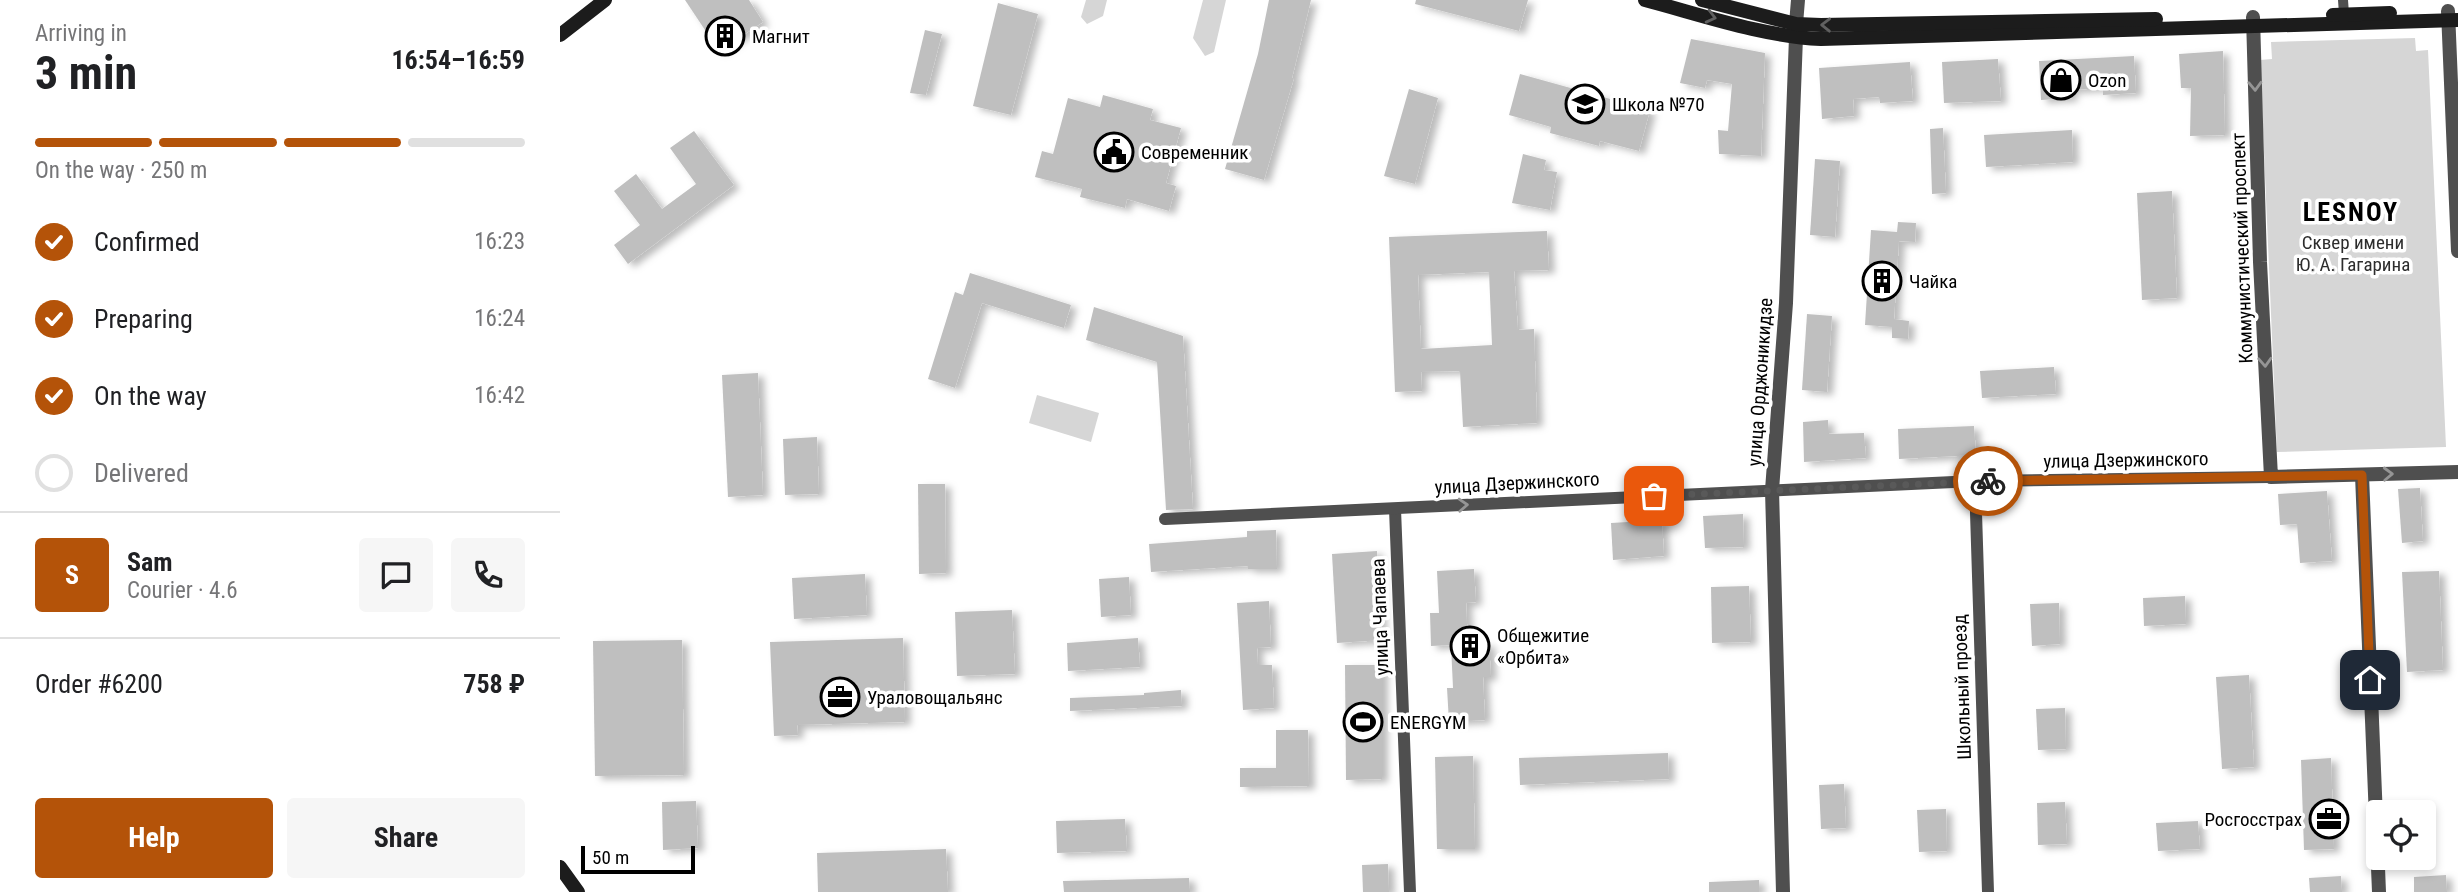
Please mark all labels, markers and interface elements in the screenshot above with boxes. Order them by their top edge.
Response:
one-way arrow [1705,9,1717,23]
building icon: Магнит [704,15,746,57]
one-way arrow [1821,17,1831,33]
text: Arriving in [35,20,127,47]
place label: Магнит [752,25,810,48]
text: 16:54–16:59 [391,45,525,75]
text: 3 min [35,46,137,100]
shop icon: Ozon [2040,59,2082,101]
place label: Ozon [2088,69,2126,92]
one-way arrow [2247,81,2263,91]
school or university icon: Школа №70 [1564,83,1606,125]
place label: Школа №70 [1612,93,1705,116]
public building icon: Современник [1093,131,1135,173]
street label: Коммунистический проспект [2226,132,2258,364]
place label: Современник [1141,141,1248,164]
text: On the way · 250 m [35,157,207,184]
district label: LESNOY [2303,197,2399,227]
icon: check [35,223,73,261]
text: Confirmed [94,227,200,257]
text: 16:23 [474,228,525,255]
park label: Сквер имени Ю. А. Гагарина [2296,231,2410,276]
building icon: Чайка [1861,260,1903,302]
place label: Чайка [1909,270,1957,293]
street label: улица Орджоникидзе [1743,297,1777,467]
icon: check [35,300,73,338]
text: Preparing [94,304,193,334]
text: 16:24 [474,305,525,332]
one-way arrow [2258,357,2273,368]
icon: check [35,377,73,415]
text: On the way [94,381,207,411]
text: 16:42 [474,382,525,409]
courier [1953,446,2023,516]
street label: улица Дзержинского [2043,447,2209,473]
text: Delivered [94,458,189,488]
icon: bike [1969,462,2007,500]
pin [1624,466,1684,526]
street label: улица Дзержинского [1434,467,1600,499]
one-way arrow [2383,467,2394,482]
icon: bag [1635,477,1673,515]
one-way arrow [1458,498,1469,513]
button: chat [359,538,433,612]
button: phone [451,538,525,612]
text: Sam [127,547,173,577]
street label: улица Чапаева [1366,558,1394,676]
text: S [65,560,79,590]
text: Courier · 4.6 [127,577,238,604]
street label: Школьный проезд [1948,614,1976,760]
place label: Общежитие «Орбита» [1497,624,1589,669]
building icon: Общежитие «Орбита» [1449,625,1491,667]
pin [2340,650,2400,710]
icon: home [2351,661,2389,699]
text: Order #6200 [35,669,163,699]
text: 758 ₽ [463,669,525,699]
office icon: Ураловощальянс [819,676,861,718]
place label: Ураловощальянс [867,686,1003,709]
sports icon: ENERGYM [1342,701,1384,743]
place label: ENERGYM [1390,711,1466,734]
button: Help [35,798,273,878]
button: Share [287,798,525,878]
office icon: Росгосстрах [2308,798,2350,840]
map controls [2366,800,2436,870]
button: locate [2366,800,2436,870]
place label: Росгосстрах [2204,808,2302,831]
scale bar [581,843,695,875]
text: 50 m [592,846,629,869]

